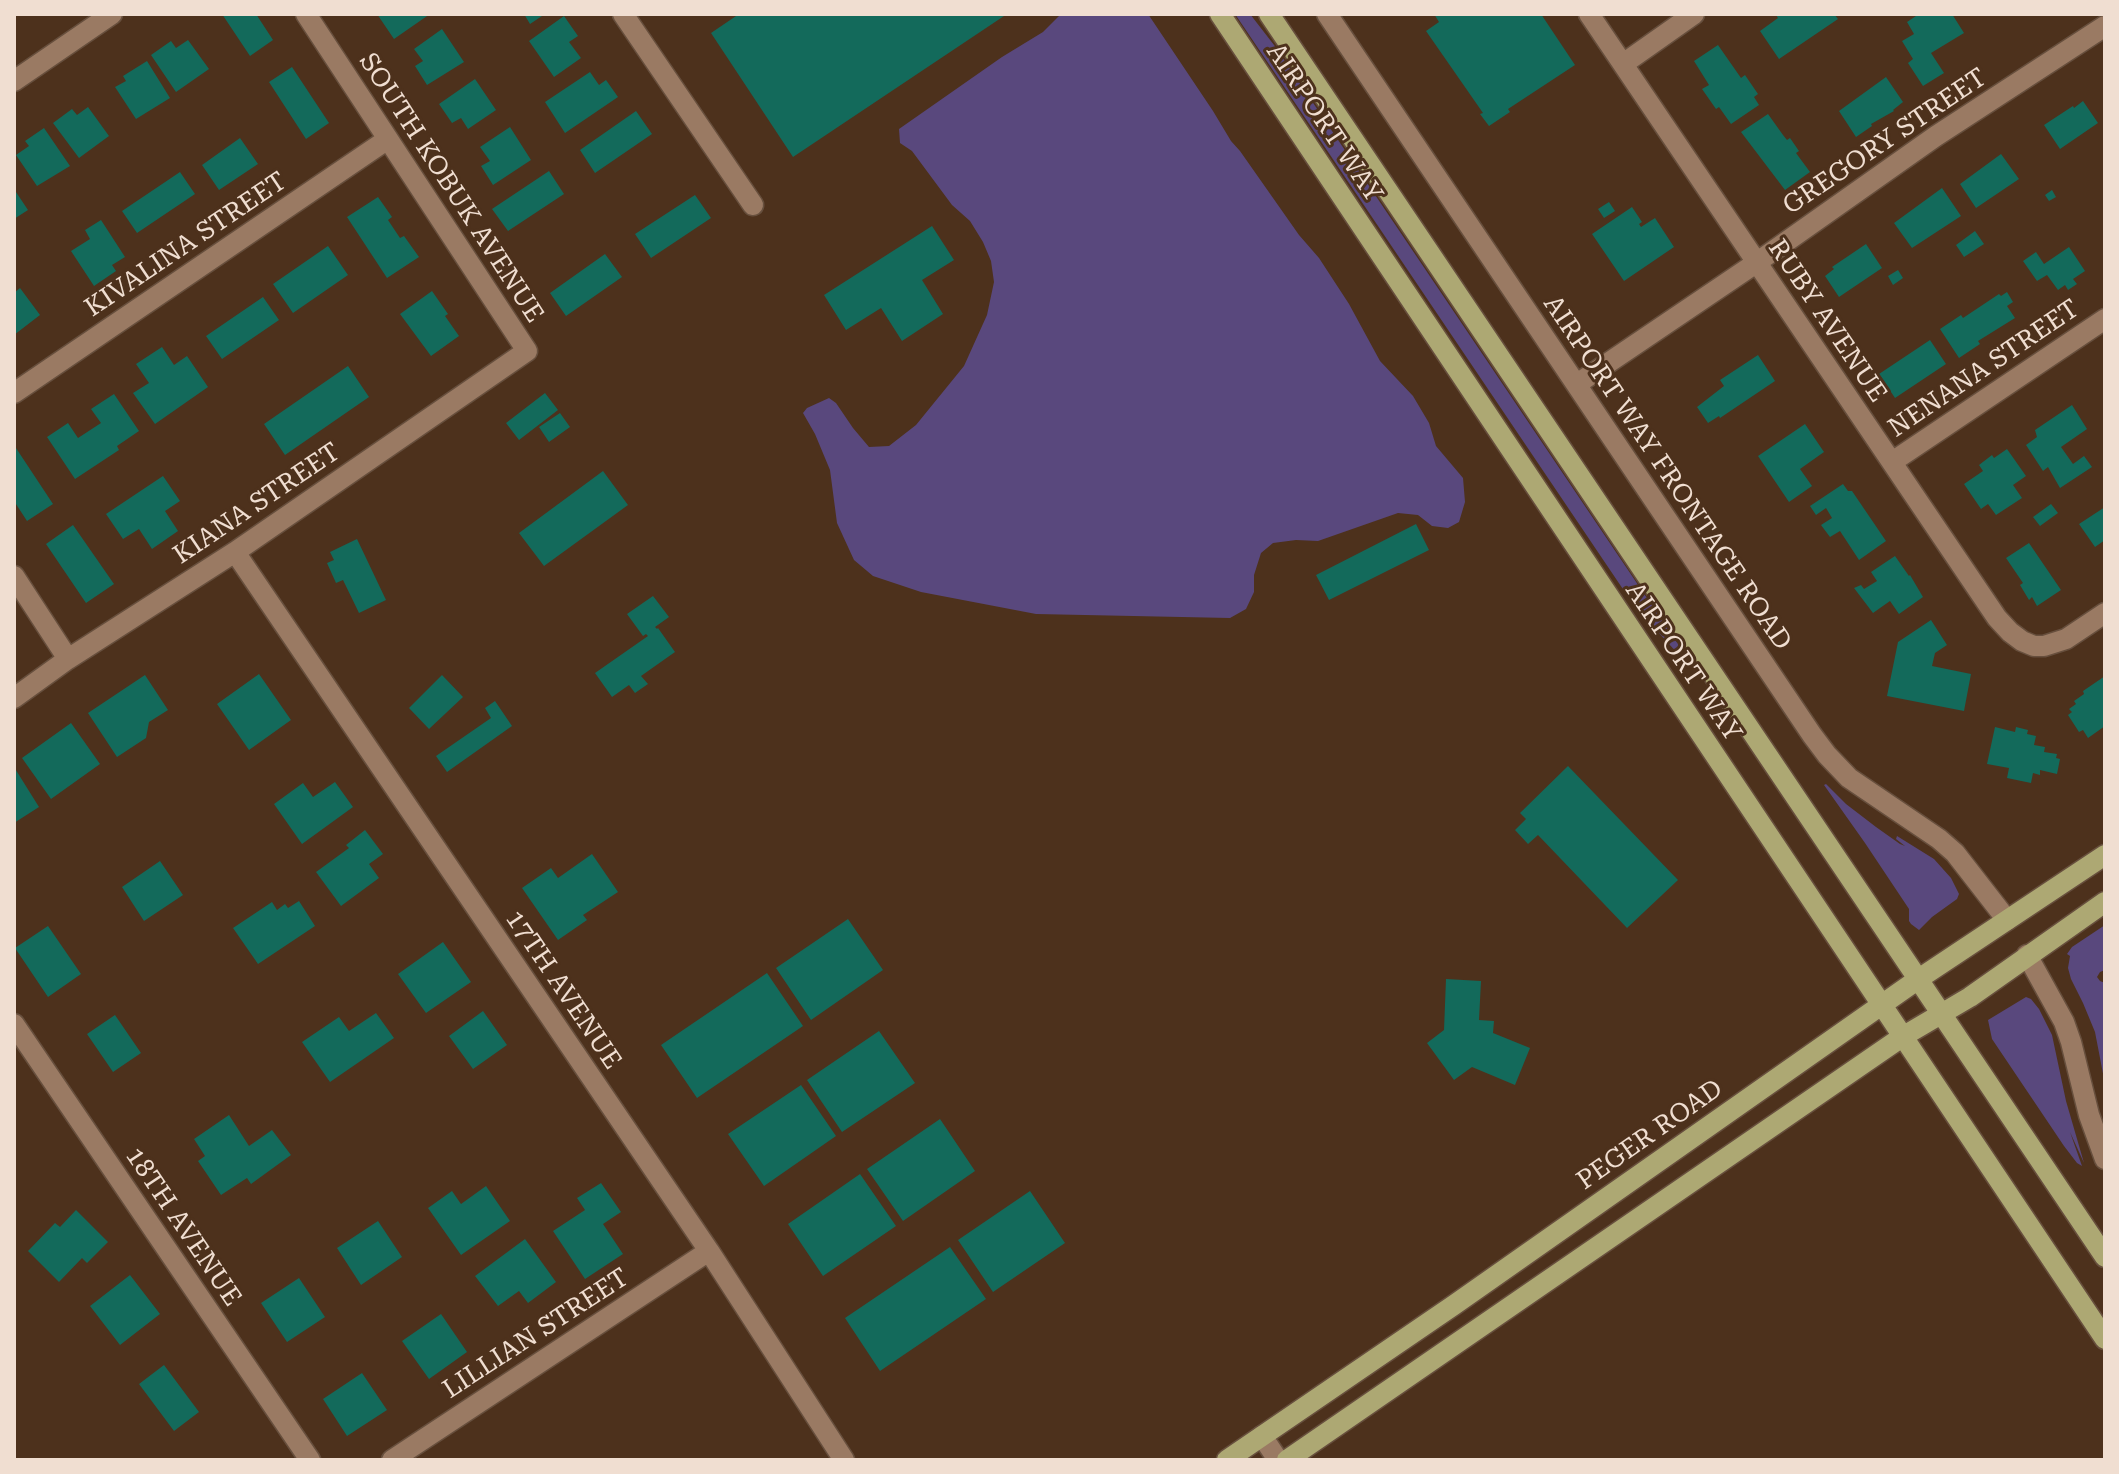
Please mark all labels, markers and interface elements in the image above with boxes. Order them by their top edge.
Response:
street label: AIRPORT WAY [1259,37,1389,209]
street label: SOUTH KOBUK AVENUE [352,47,550,329]
street label: GREGORY STREET [1777,62,1993,222]
street label: KIVALINA STREET [79,166,293,324]
street label: RUBY AVENUE [1761,234,1893,408]
street label: AIRPORT WAY FRONTAGE ROAD [1536,290,1798,656]
street label: NENANA STREET [1883,294,2085,444]
street label: KIANA STREET [168,437,346,571]
street label: AIRPORT WAY [1618,576,1748,748]
street label: 17TH AVENUE [498,905,628,1075]
street label: PEGER ROAD [1571,1073,1729,1197]
street label: 18TH AVENUE [118,1142,248,1312]
street label: LILLIAN STREET [437,1262,635,1406]

